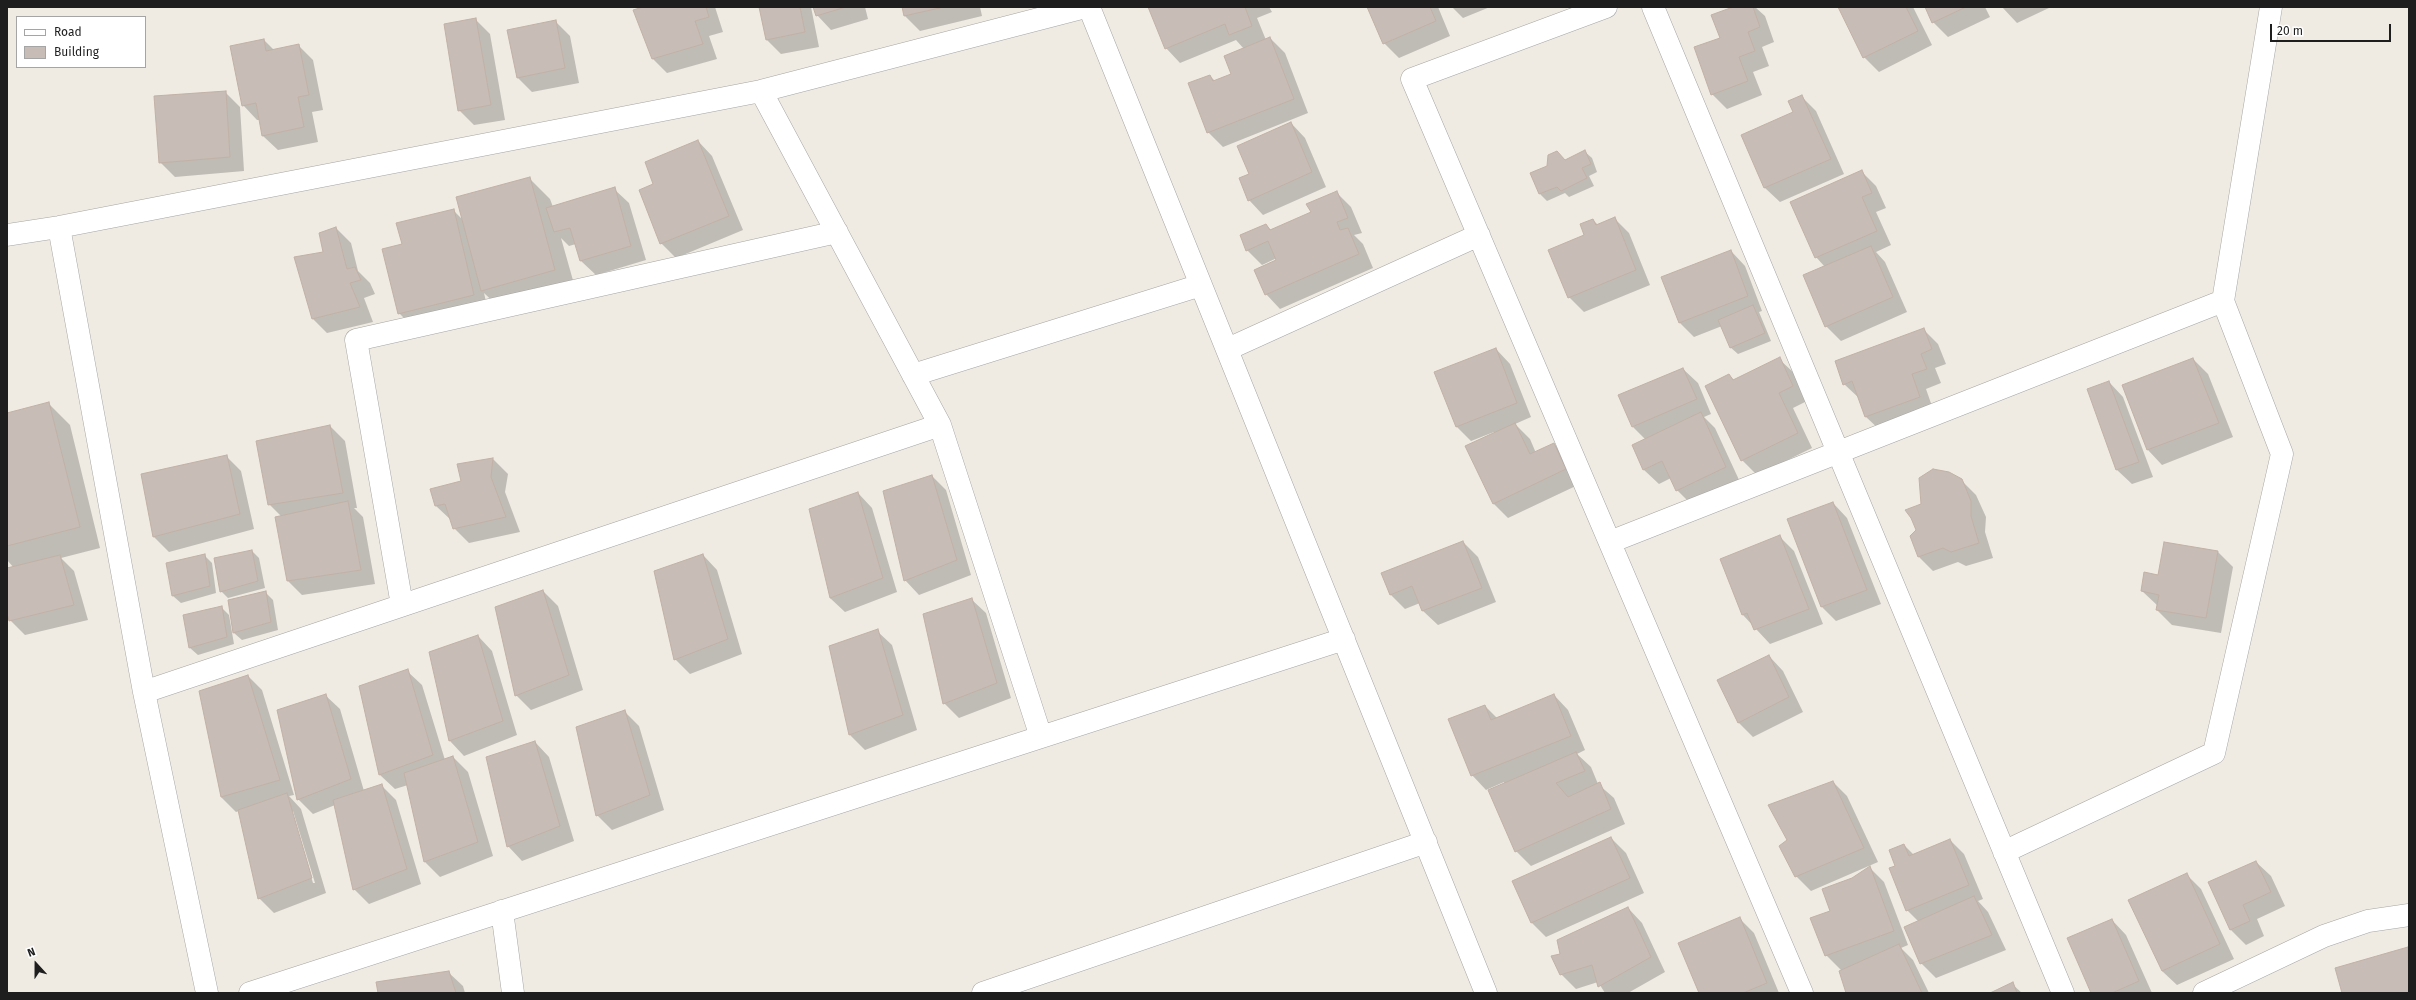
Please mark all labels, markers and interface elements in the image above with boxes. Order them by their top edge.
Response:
legend [16,16,146,68]
scale bar [2272,16,2393,42]
text: 20 m [2277,24,2303,38]
text: Road [54,25,82,39]
text: Building [54,45,99,59]
north arrow [16,944,56,984]
text: N [26,945,37,960]

